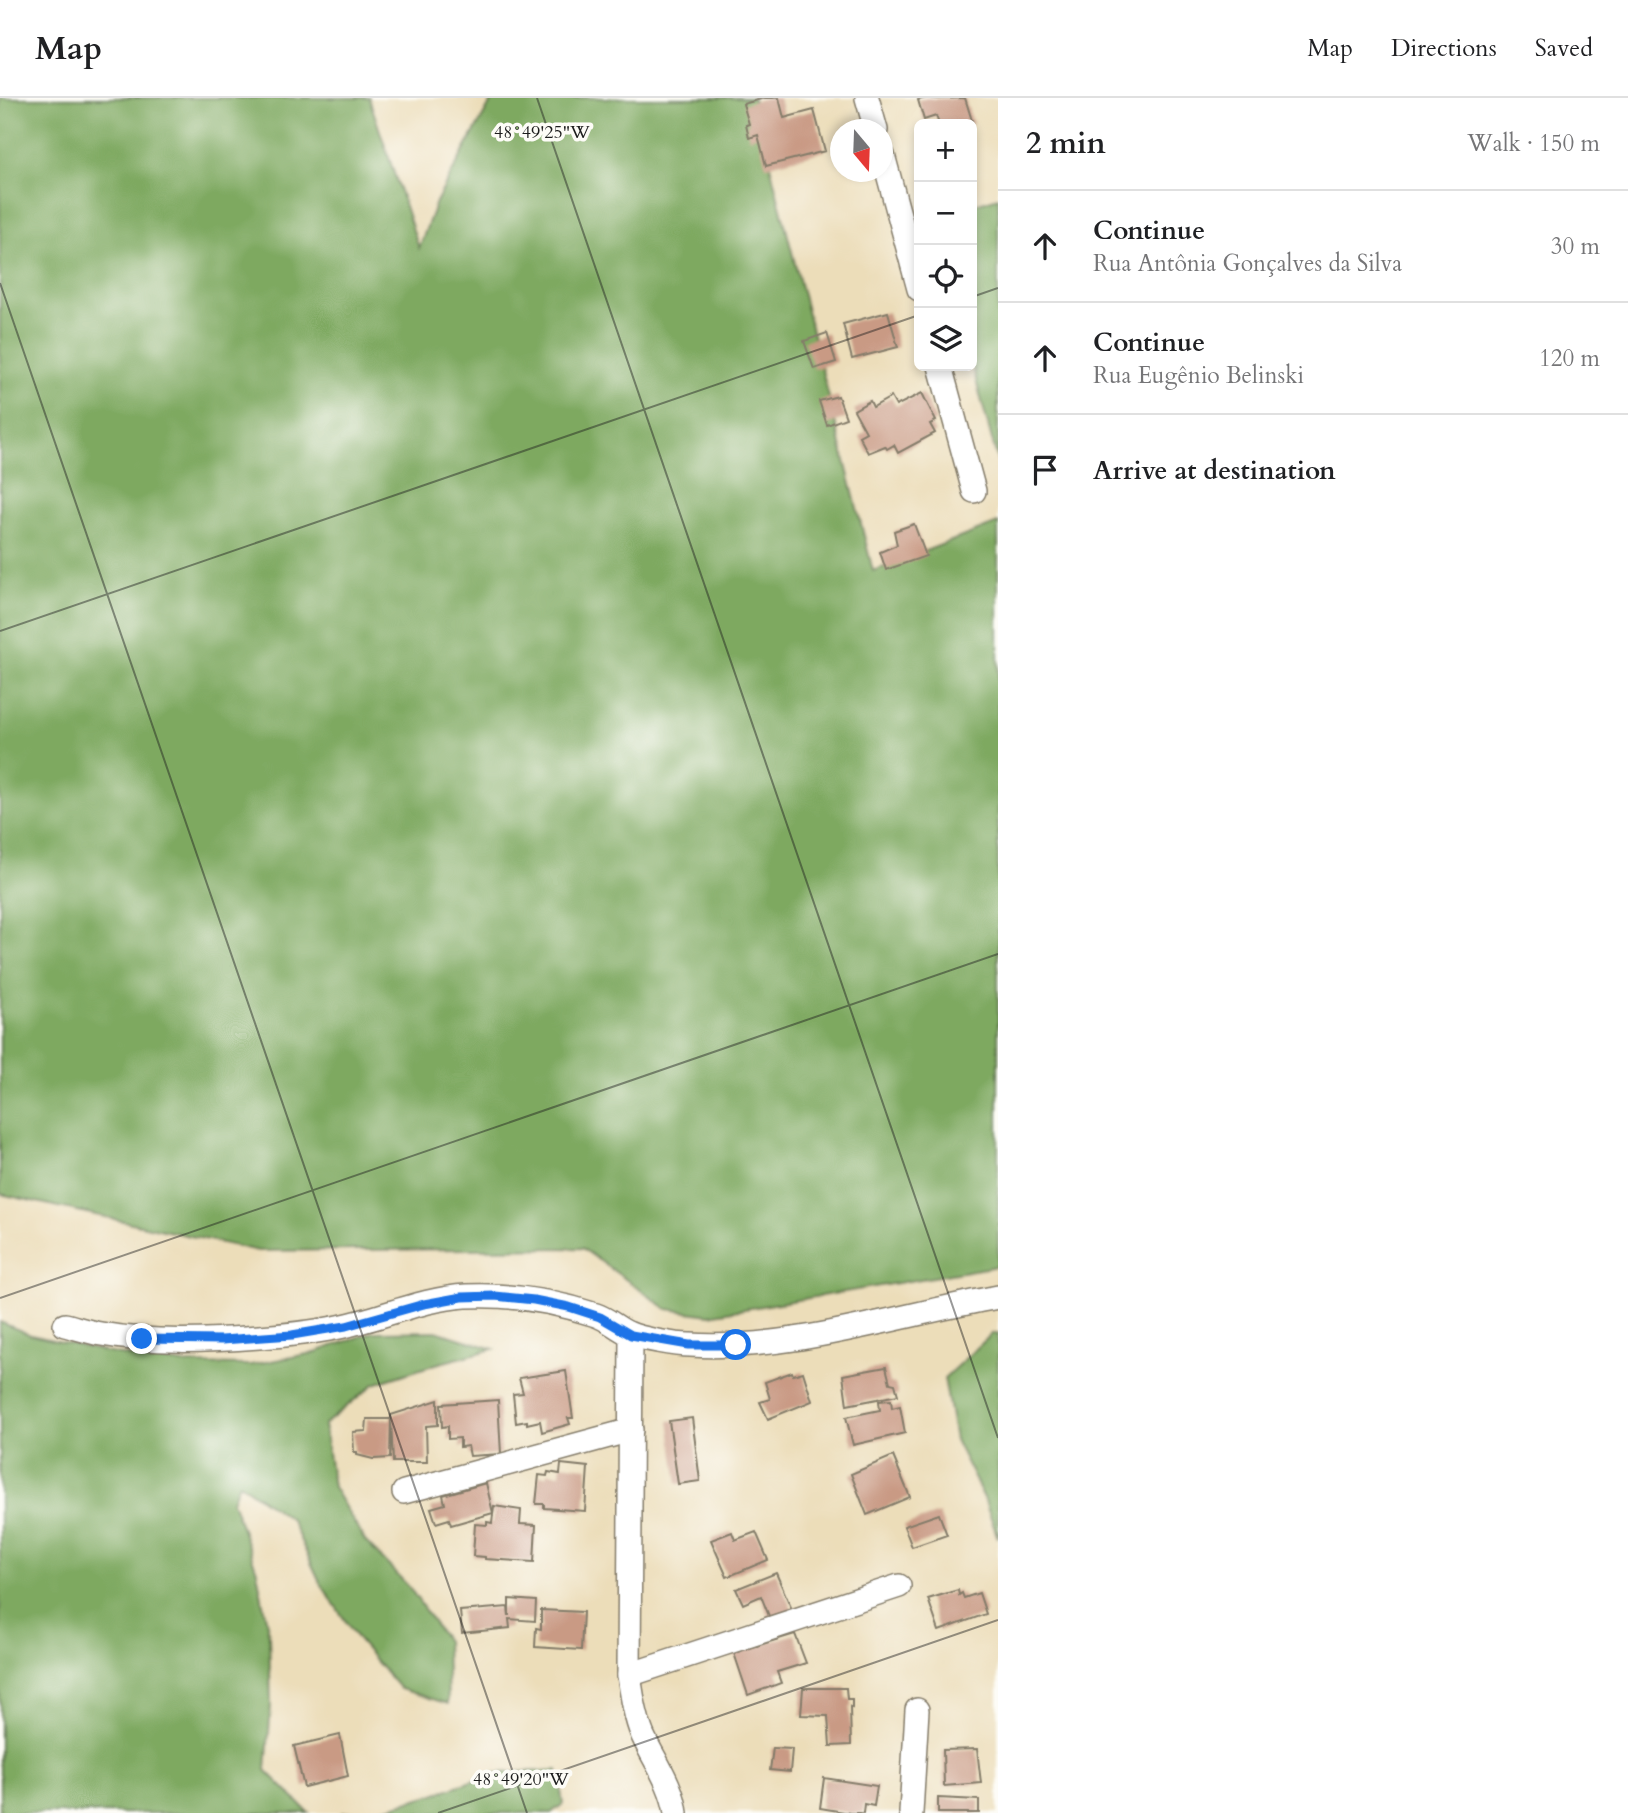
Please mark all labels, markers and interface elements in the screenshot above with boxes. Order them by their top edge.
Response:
text: Map [35,26,102,71]
text: Map [1307,32,1353,65]
text: Directions [1391,32,1497,65]
text: Saved [1535,32,1593,65]
north arrow [830,119,893,182]
map controls [914,119,977,371]
button: + [914,119,977,182]
text: 48°49'25"W [494,120,590,145]
text: 2 min [1026,123,1106,164]
text: Walk · 150 m [1467,128,1600,159]
button: − [914,182,977,245]
text: Continue [1093,213,1205,248]
icon: ahead [1026,227,1064,265]
text: 30 m [1551,231,1600,262]
button: locate [914,245,977,308]
text: Rua Antônia Gonçalves da Silva [1093,248,1402,279]
button: layers [914,308,977,371]
text: Continue [1093,325,1205,360]
icon: ahead [1026,339,1064,377]
text: 120 m [1539,343,1600,374]
text: Rua Eugênio Belinski [1093,360,1304,391]
icon: arrive [1026,451,1064,489]
text: Arrive at destination [1093,453,1336,488]
route end [126,1323,157,1354]
route start [720,1329,751,1360]
text: 48°49'20"W [473,1767,569,1792]

